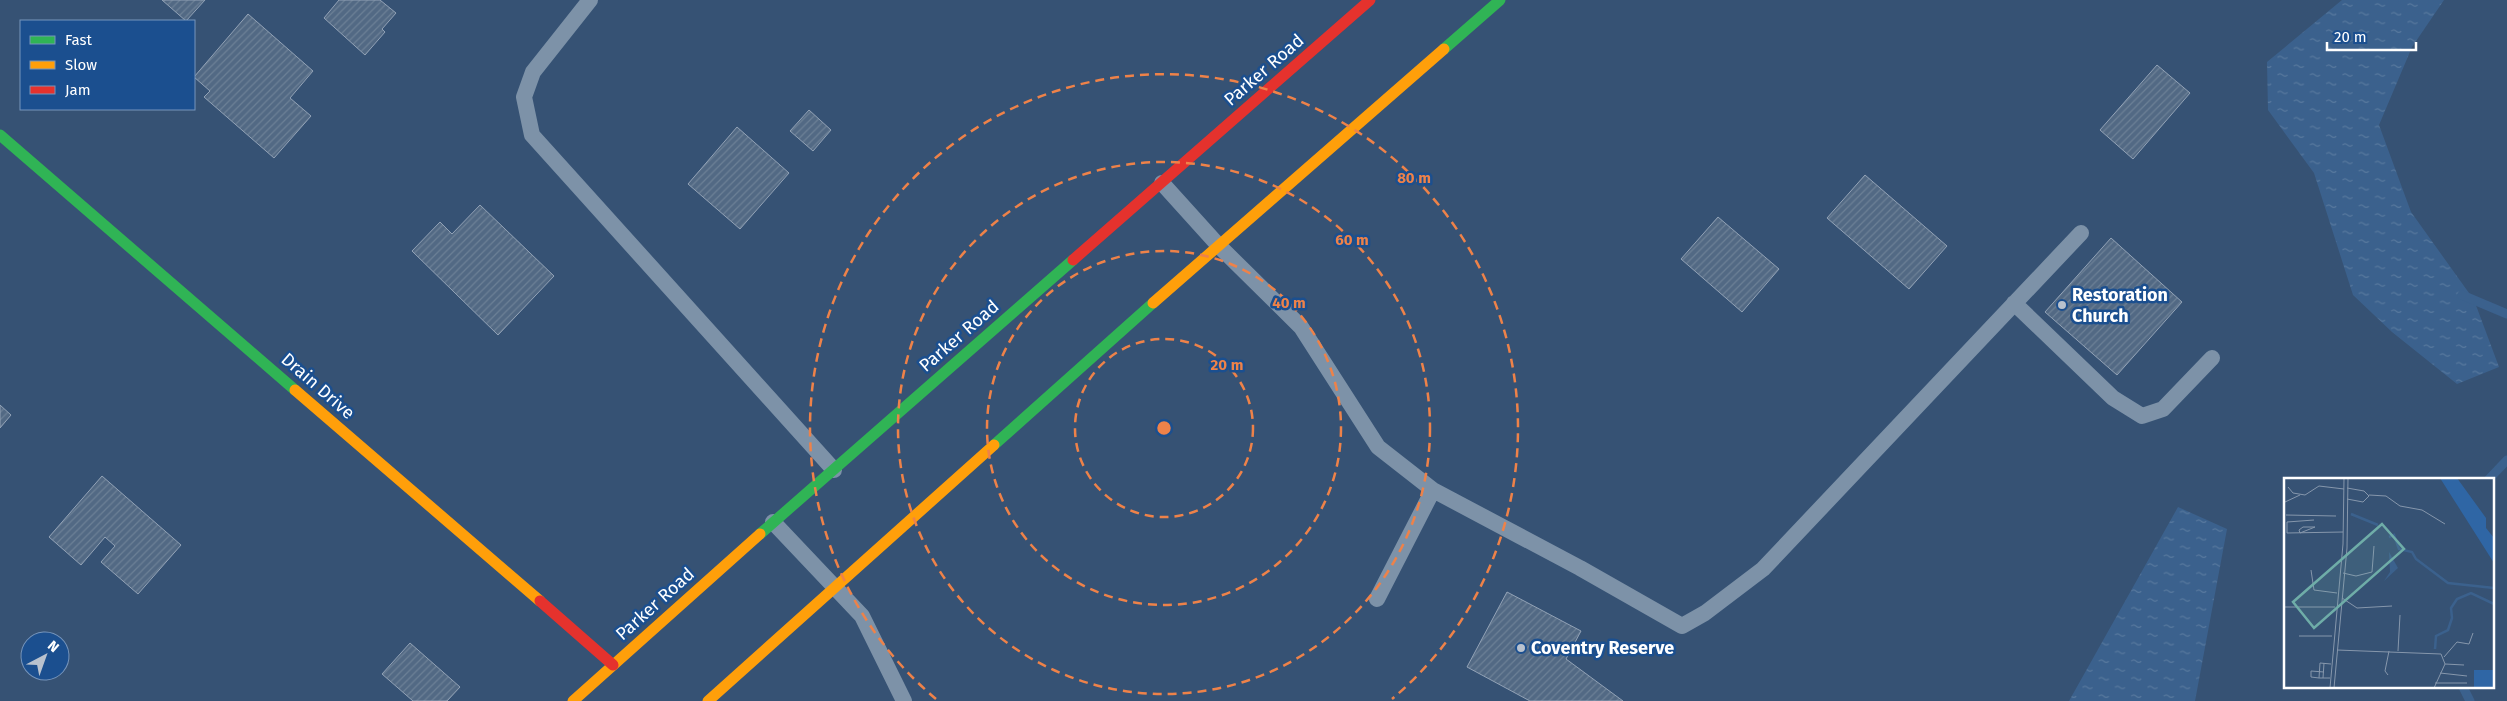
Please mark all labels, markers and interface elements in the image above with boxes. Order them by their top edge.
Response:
legend [20,20,195,110]
scale bar [2327,20,2416,52]
text: 20 m [2334,28,2367,46]
street label: Parker Road [1220,29,1308,111]
text: Fast [65,31,92,49]
text: Slow [65,56,97,74]
text: Jam [65,81,91,99]
text: 80 m [1397,169,1431,187]
text: 60 m [1335,231,1369,249]
place label: Restoration Church [2072,284,2168,327]
text: 40 m [1272,294,1306,312]
street label: Parker Road [915,295,1003,377]
marker: Restoration Church [2056,299,2068,311]
street label: Drain Drive [277,348,359,424]
text: 20 m [1211,356,1243,374]
centre of rings [1155,419,1173,437]
inset map [2284,478,2494,688]
street label: Parker Road [611,563,699,645]
north arrow [20,631,70,681]
text: N [44,637,62,656]
place label: Coventry Reserve [1531,637,1674,659]
marker: Coventry Reserve [1515,642,1527,654]

